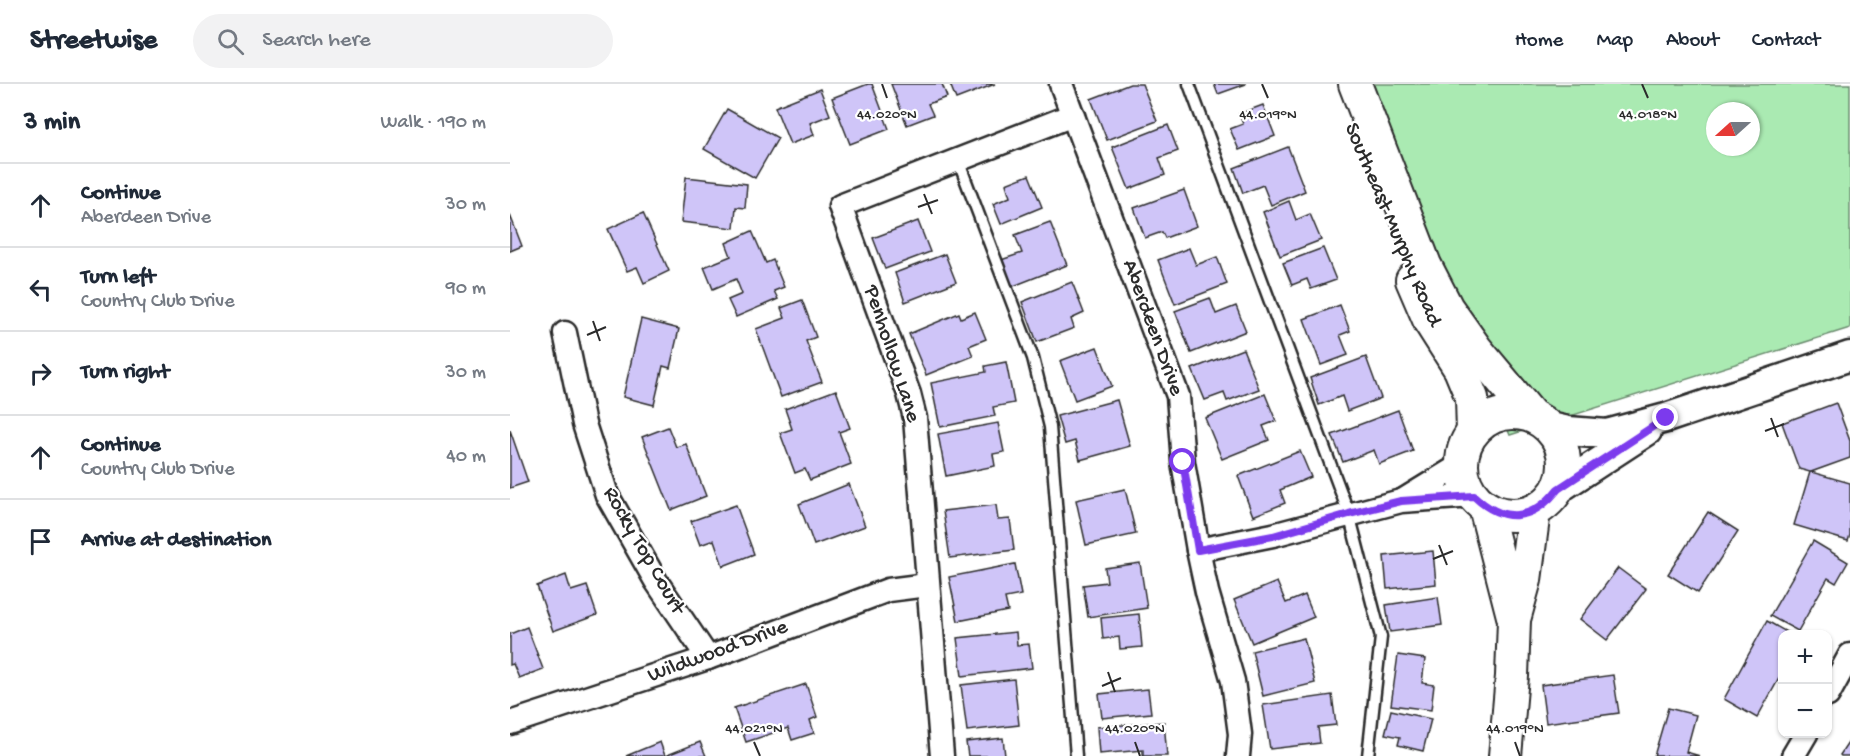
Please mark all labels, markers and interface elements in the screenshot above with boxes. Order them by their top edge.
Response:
search box [193,14,613,68]
text: Streetwise [30,25,157,58]
icon: search [214,25,247,58]
text: Search here [262,28,371,54]
text: Home [1515,29,1563,54]
text: Map [1596,29,1633,54]
text: About [1666,29,1719,54]
text: Contact [1752,29,1820,54]
north arrow [1706,102,1760,156]
text: 44.020°N [857,106,917,124]
text: 44.019°N [1239,106,1297,124]
text: 44.018°N [1619,106,1677,124]
text: 3 min [24,108,80,139]
text: Walk · 190 m [380,112,486,135]
street label: Southeast Murphy Road [1337,119,1448,333]
text: Continue [81,181,161,207]
icon: ahead [24,189,57,222]
text: 30 m [445,194,486,217]
text: Aberdeen Drive [81,207,211,230]
street label: Aberdeen Drive [1115,256,1189,400]
text: Turn left [81,265,155,291]
icon: left [24,273,57,306]
text: 90 m [446,278,486,301]
street label: Penhollow Lane [856,281,926,426]
text: Country Club Drive [81,291,234,314]
icon: right [24,357,57,390]
text: Turn right [81,360,169,386]
text: 30 m [445,362,486,385]
route end [1652,404,1678,430]
text: Continue [81,433,161,459]
icon: ahead [24,441,57,474]
text: 40 m [446,446,486,469]
route start [1169,448,1195,474]
text: Country Club Drive [81,459,234,482]
street label: Rocky Top Court [596,483,691,621]
icon: arrive [24,525,57,558]
text: Arrive at destination [81,528,271,554]
street label: Wildwood Drive [644,614,792,689]
map controls [1778,630,1832,738]
button: + [1778,630,1832,684]
button: − [1778,684,1832,738]
text: 44.021°N [725,720,783,738]
text: 44.020°N [1105,720,1165,738]
text: 44.019°N [1486,720,1544,738]

